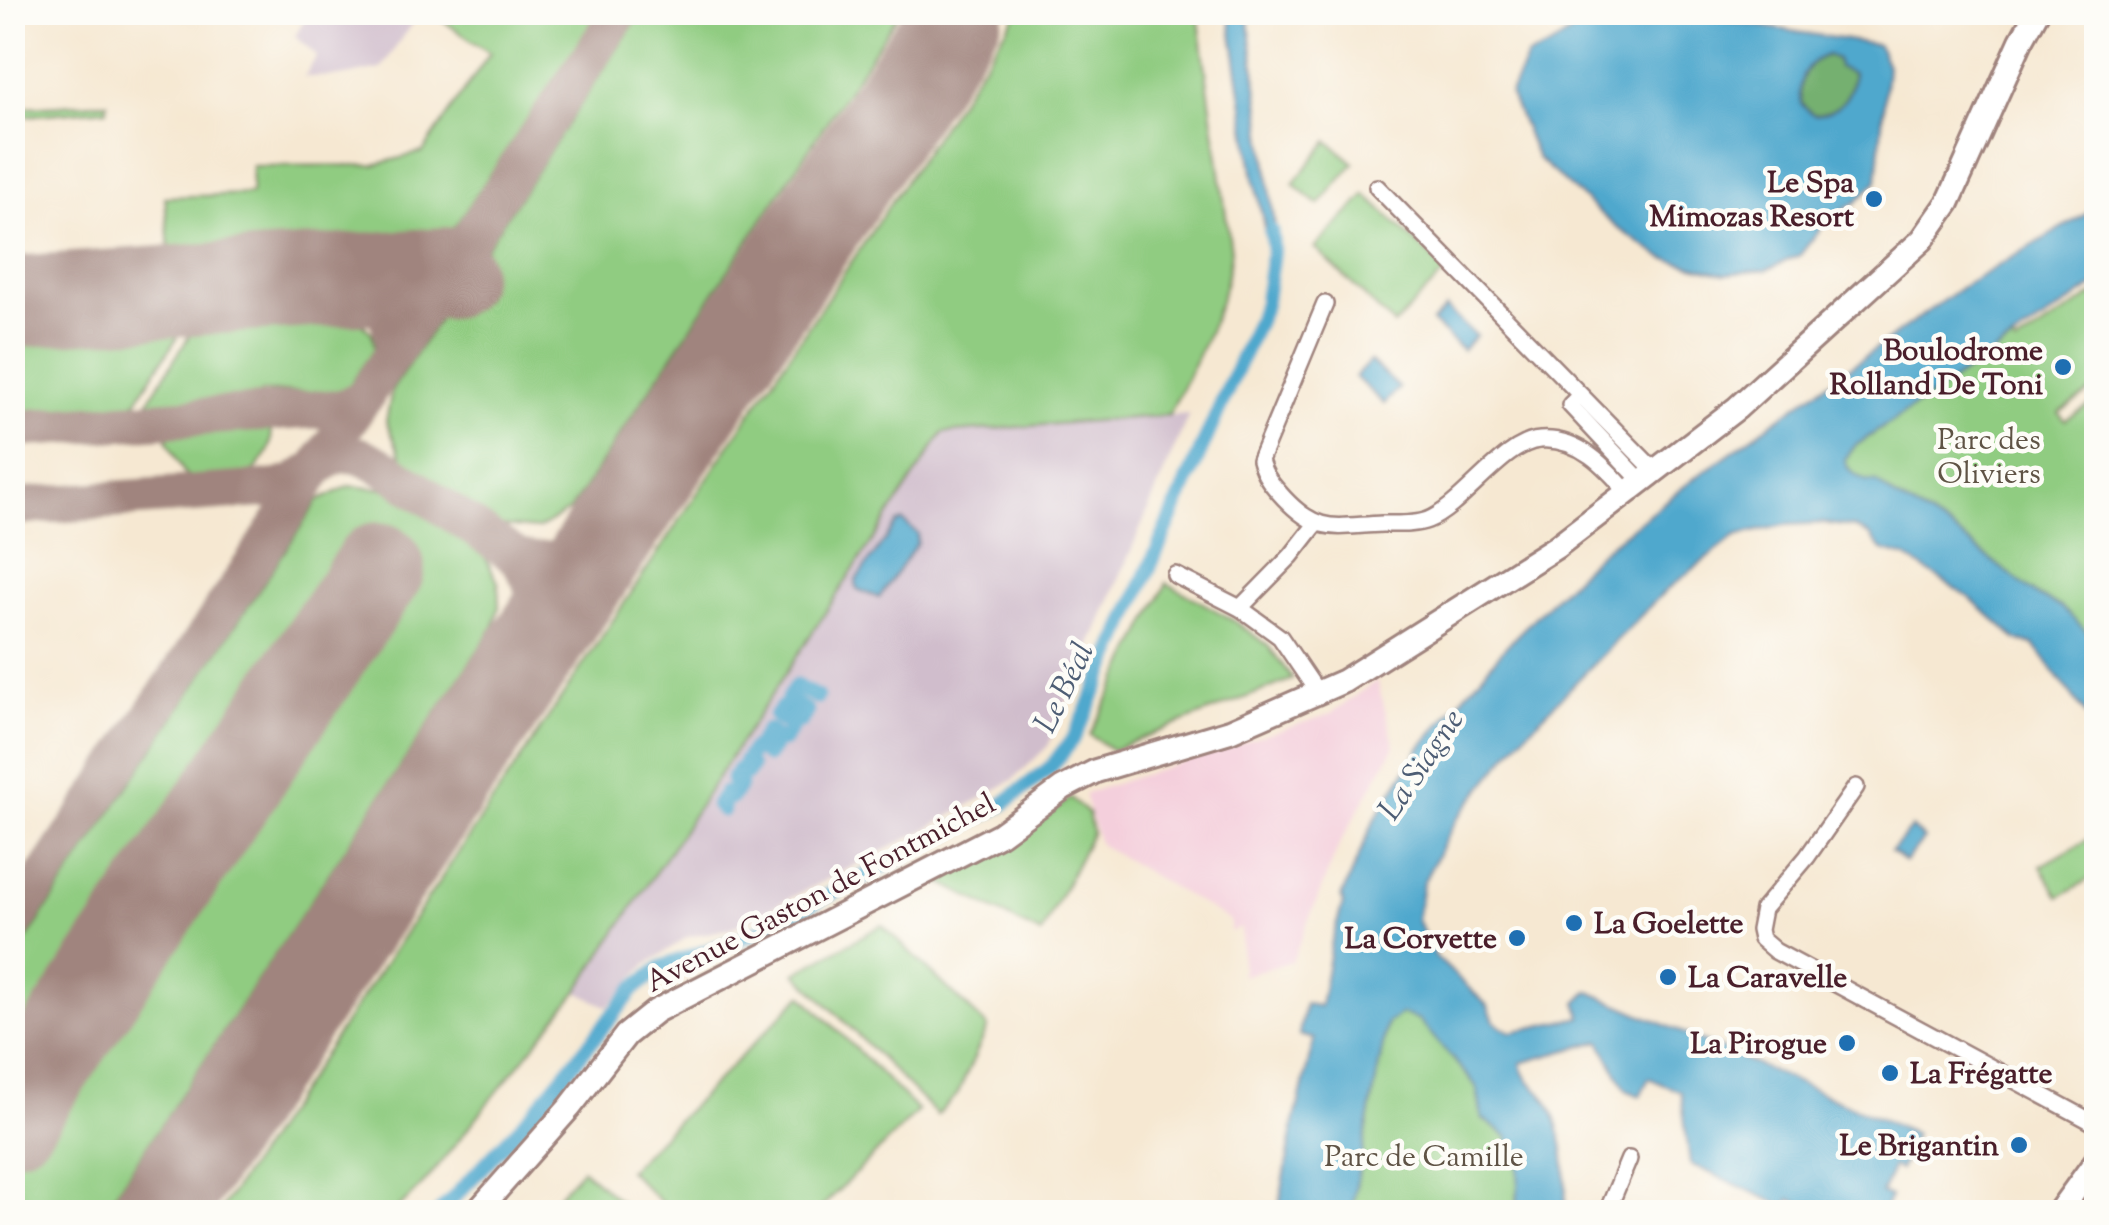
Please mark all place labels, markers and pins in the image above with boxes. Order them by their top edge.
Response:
place label: Le Spa Mimozas Resort [1649,163,1855,240]
marker: Le Spa Mimozas Resort [1863,188,1885,210]
place label: Boulodrome Rolland De Toni [1829,331,2043,408]
marker: Boulodrome Rolland De Toni [2052,356,2074,378]
place label: La Goelette [1594,904,1744,947]
marker: La Goelette [1563,912,1585,934]
place label: La Corvette [1345,919,1497,962]
marker: La Corvette [1506,927,1528,949]
place label: La Caravelle [1688,958,1847,1001]
marker: La Caravelle [1657,966,1679,988]
place label: La Pirogue [1690,1024,1827,1067]
marker: La Pirogue [1836,1032,1858,1054]
place label: La Frégatte [1910,1054,2052,1097]
marker: La Frégatte [1879,1062,1901,1084]
place label: Le Brigantin [1840,1126,1999,1169]
marker: Le Brigantin [2008,1134,2030,1156]

